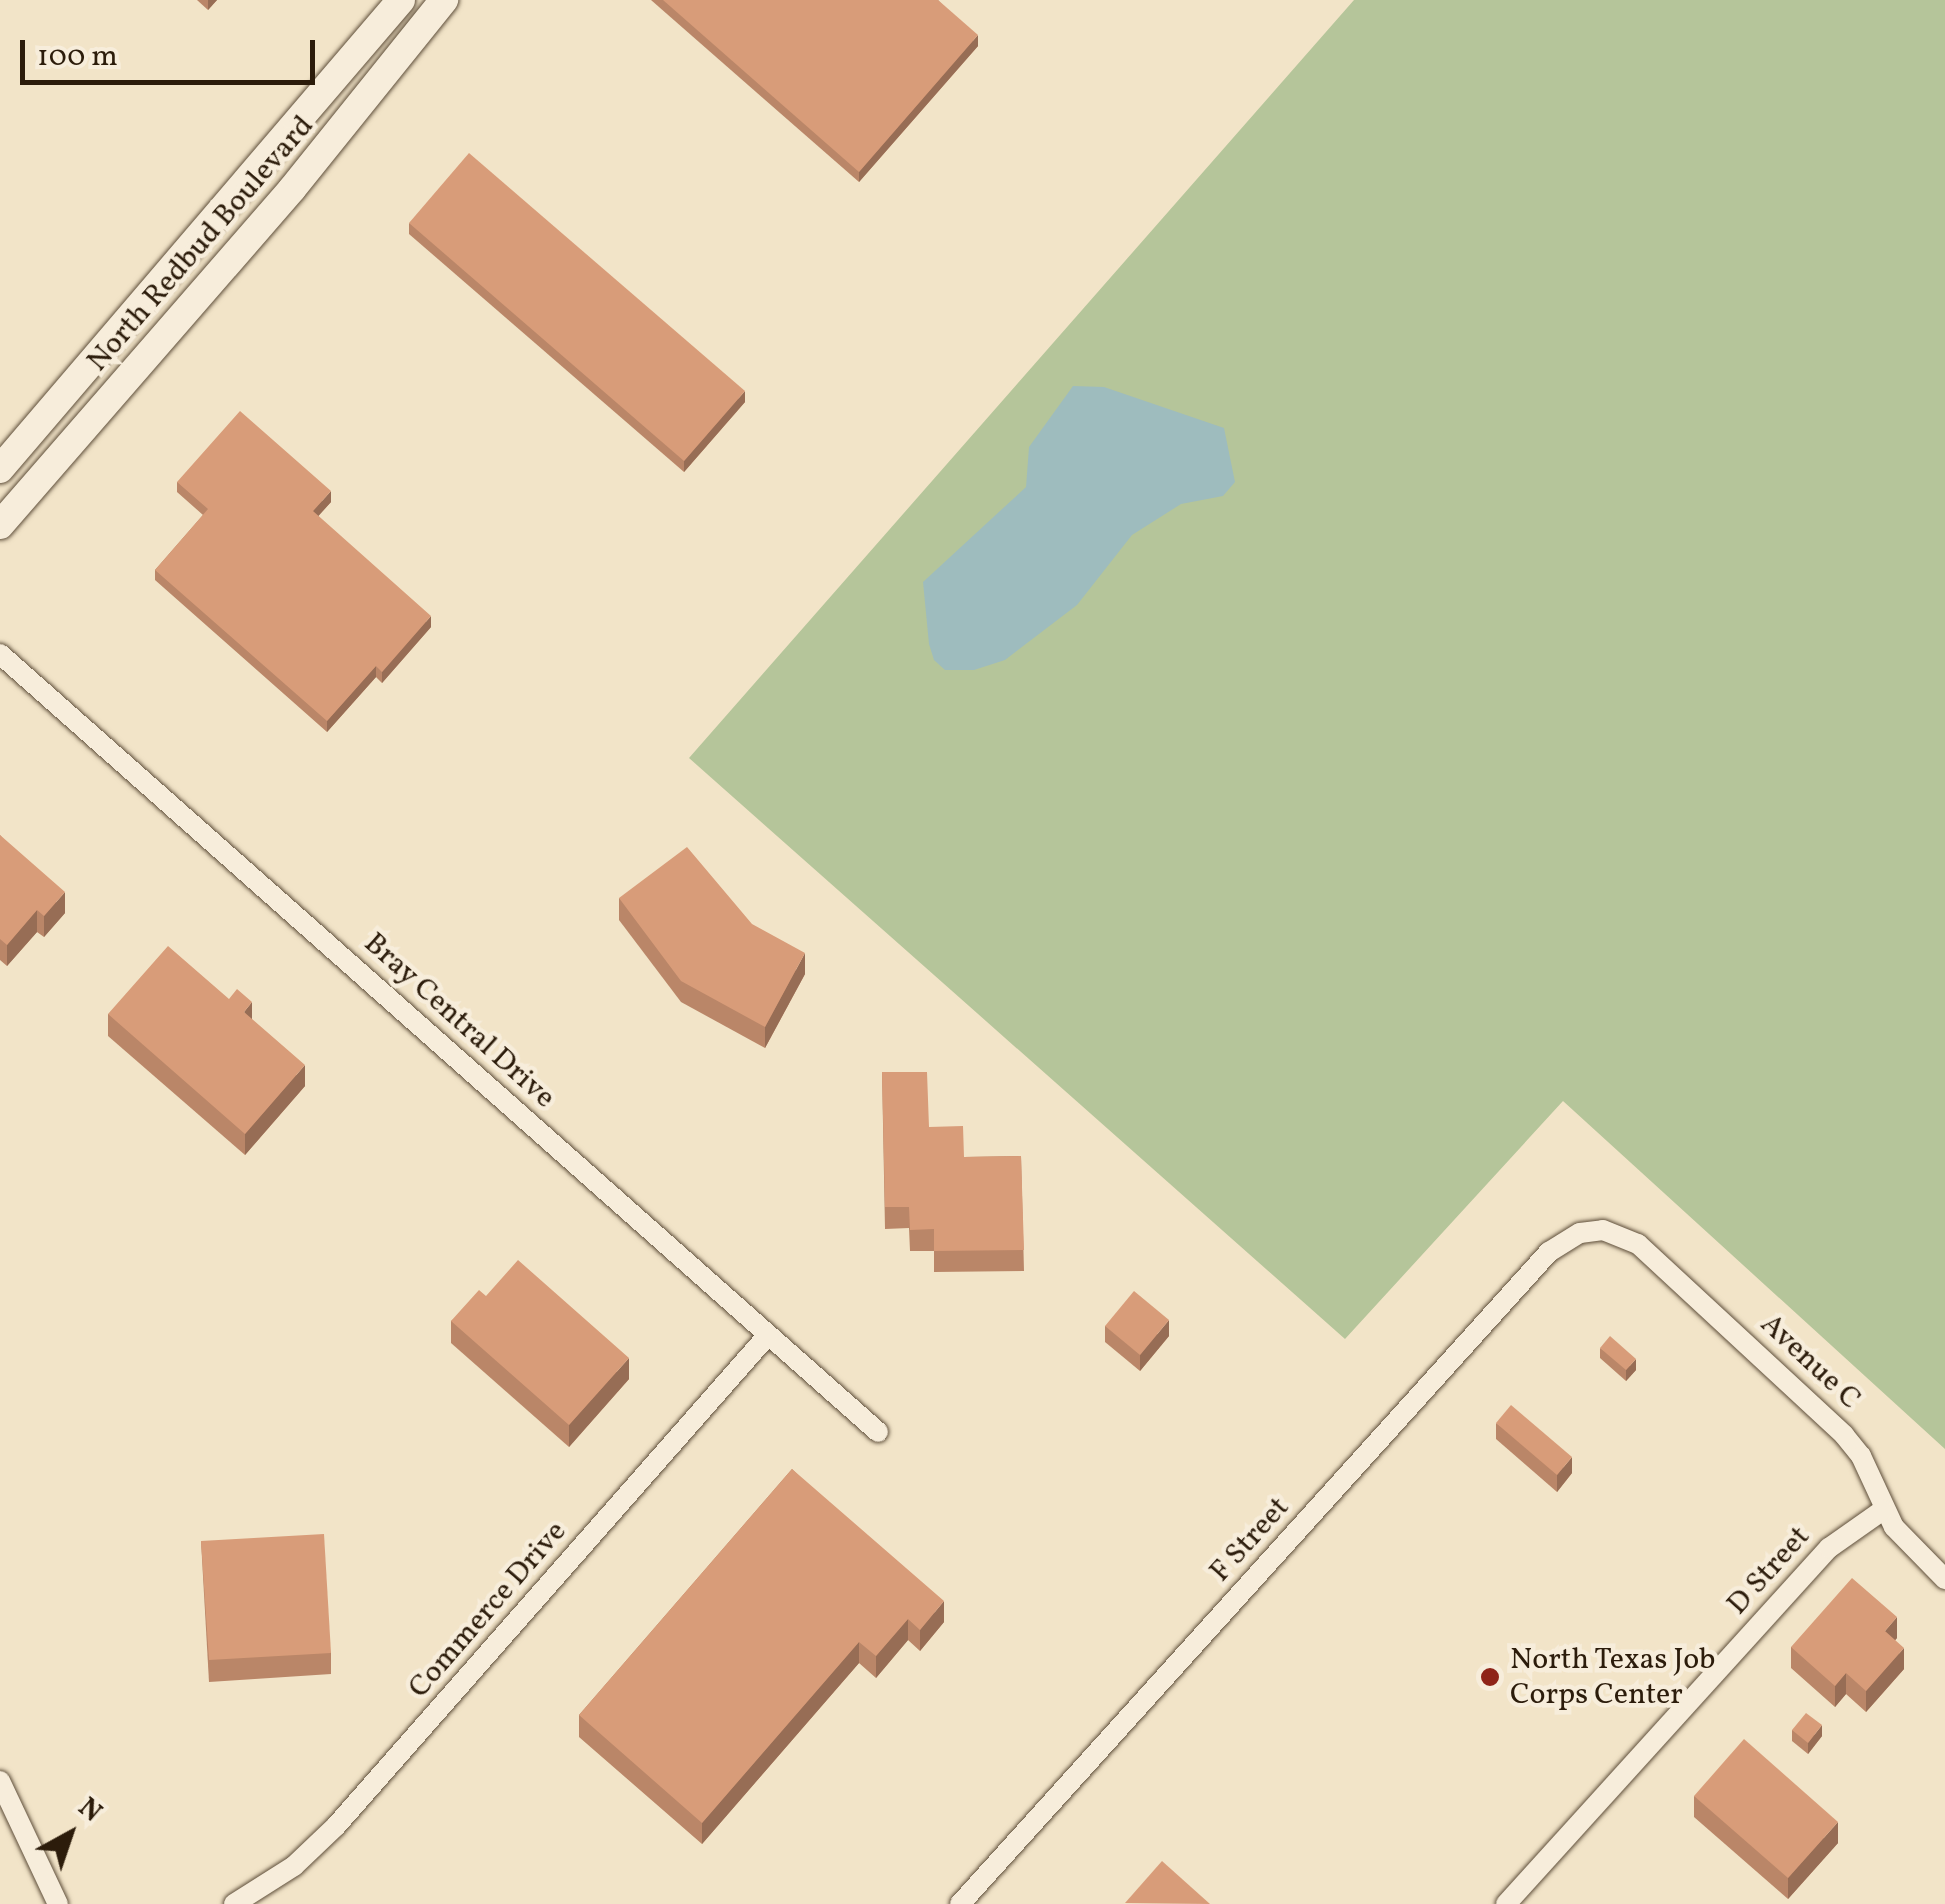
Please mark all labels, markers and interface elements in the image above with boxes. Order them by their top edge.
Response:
scale bar [25,20,320,82]
text: 100 m [37,36,118,78]
street label: North Redbud Boulevard [80,109,322,379]
street label: Bray Central Drive [356,925,562,1117]
street label: Avenue C [1752,1307,1868,1417]
street label: F Street [1203,1490,1297,1590]
street label: Commerce Drive [401,1514,575,1706]
street label: D Street [1720,1519,1818,1623]
place label: North Texas Job Corps Center [1510,1642,1716,1712]
marker: North Texas Job Corps Center [1479,1666,1501,1688]
north arrow [20,1784,120,1884]
text: N [69,1789,110,1832]

